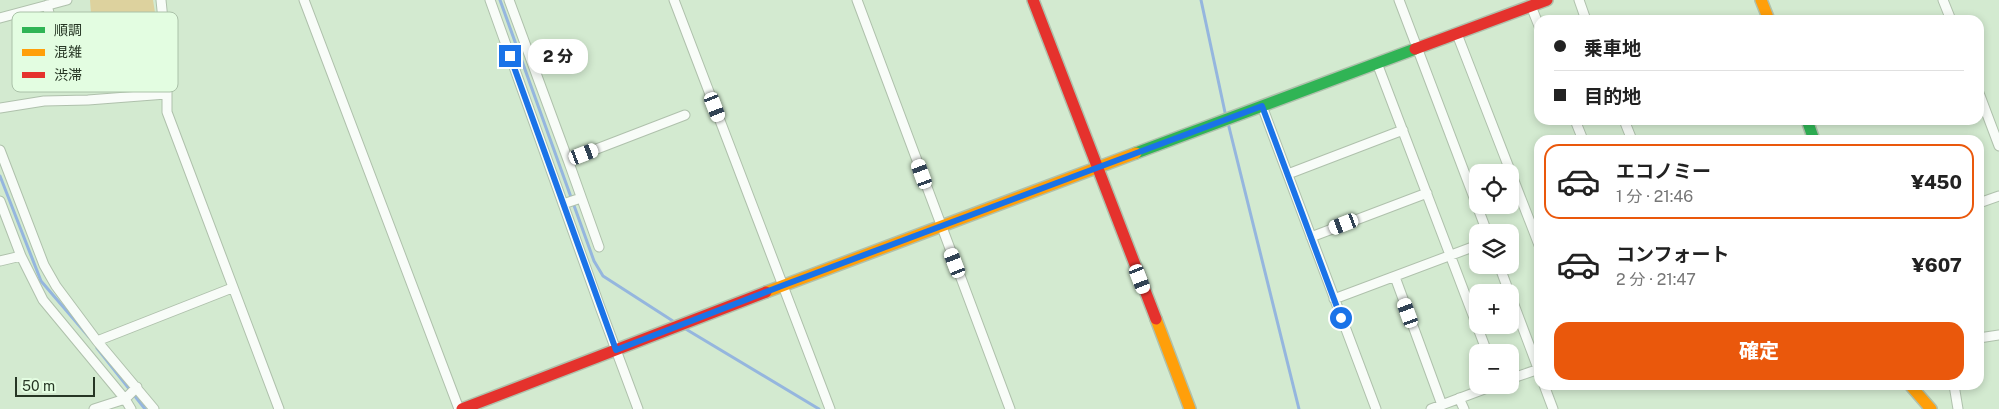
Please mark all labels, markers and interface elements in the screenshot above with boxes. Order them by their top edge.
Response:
legend [12,12,178,92]
text: 順調 [54,22,82,38]
text: 乗車地 [1584,37,1641,59]
callout: 2 分 [528,38,588,74]
text: 混雑 [54,44,82,60]
route end [499,45,521,67]
text: 2 分 [543,47,573,66]
text: 渋滞 [54,67,82,83]
text: 目的地 [1584,85,1641,107]
car [702,90,727,124]
car [567,142,600,166]
car [909,157,934,191]
icon: car [1556,159,1601,204]
text: エコノミー [1616,160,1711,182]
map controls [1469,164,1519,394]
button: locate [1469,164,1519,214]
text: ¥450 [1911,171,1962,193]
text: 1 分 · 21:46 [1616,187,1693,206]
car [1327,212,1360,236]
button: layers [1469,224,1519,274]
icon: car [1556,242,1601,287]
text: コンフォート [1616,243,1729,265]
car [942,246,967,280]
text: ¥607 [1912,254,1962,276]
car [1127,262,1152,296]
text: 2 分 · 21:47 [1616,270,1696,289]
button: + [1469,284,1519,334]
car [1395,296,1420,330]
route start [1330,307,1352,329]
button: 確定 [1554,322,1964,380]
button: − [1469,344,1519,394]
scale bar [15,374,95,397]
text: 50 m [22,378,55,394]

